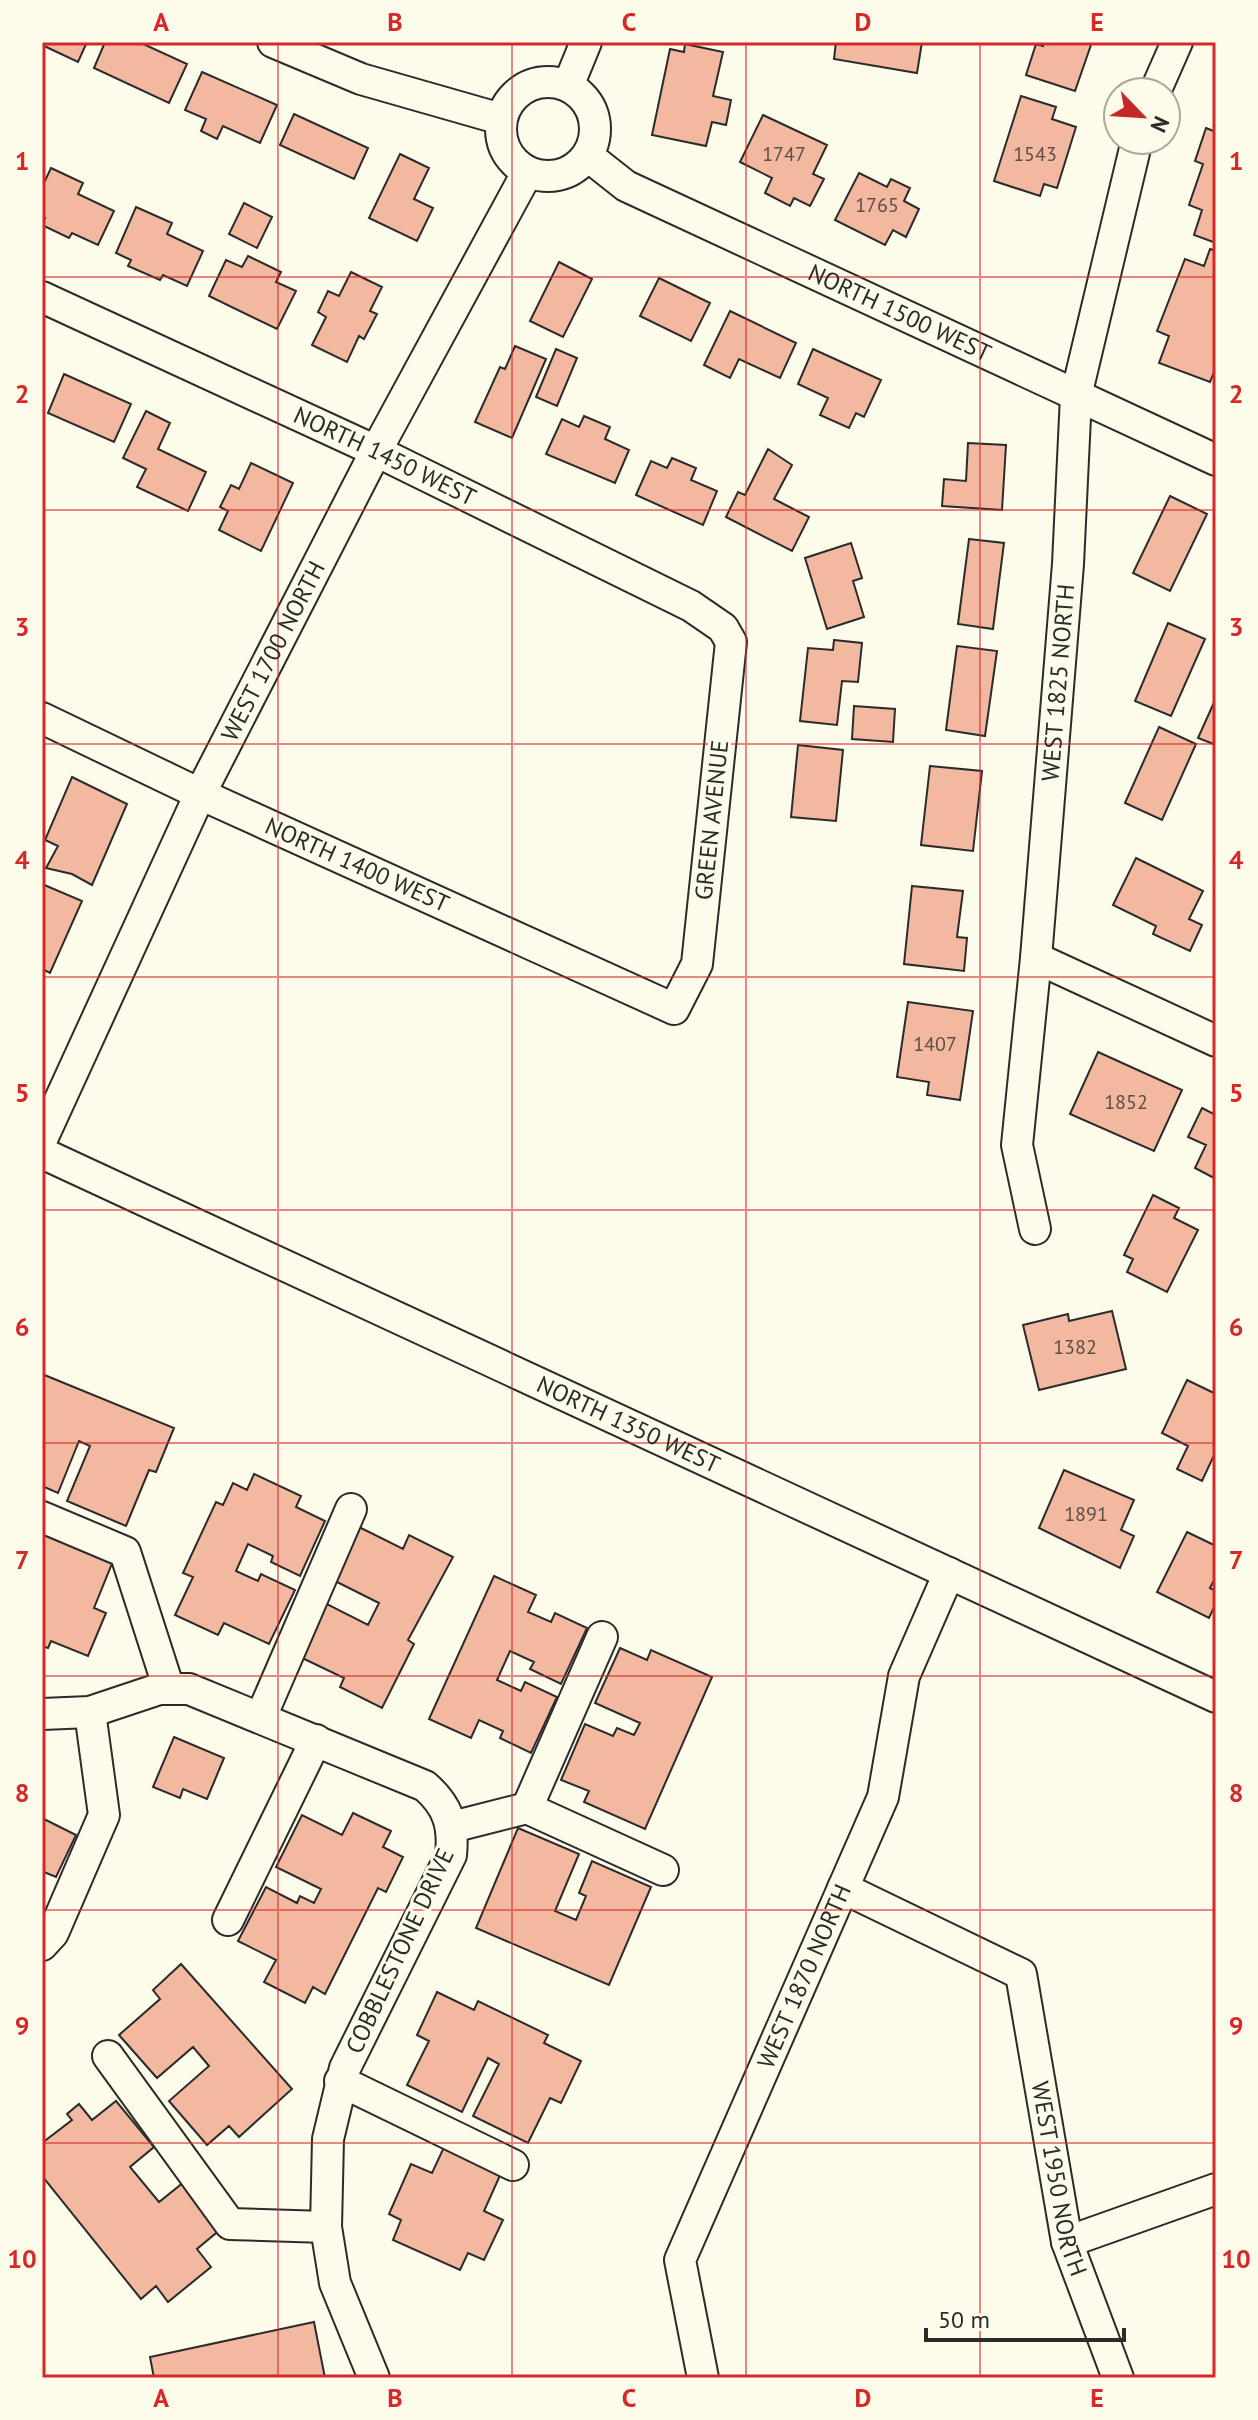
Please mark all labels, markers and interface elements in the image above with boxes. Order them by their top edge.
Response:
text: A [153,5,169,38]
text: B [387,5,403,38]
text: C [622,5,636,38]
text: D [855,5,871,38]
text: E [1090,5,1104,38]
north arrow [1102,76,1182,156]
text: N [1144,112,1176,137]
house number: 1747 [762,141,806,167]
house number: 1543 [1013,141,1057,167]
text: 1 [15,144,29,177]
text: 1 [1229,144,1243,177]
house number: 1765 [855,192,899,218]
street label: NORTH 1500 WEST [803,257,996,368]
text: 2 [15,377,29,410]
text: 2 [1229,377,1243,410]
street label: NORTH 1450 WEST [289,399,481,513]
street label: WEST 1700 NORTH [214,556,332,746]
street label: WEST 1825 NORTH [1034,583,1081,783]
text: 3 [15,610,29,643]
text: 3 [1229,610,1243,643]
street label: GREEN AVENUE [688,738,735,901]
street label: NORTH 1400 WEST [260,810,454,919]
text: 4 [15,843,30,876]
text: 4 [1229,843,1244,876]
house number: 1407 [913,1031,957,1057]
text: 5 [15,1076,29,1109]
text: 5 [1229,1076,1243,1109]
house number: 1852 [1104,1089,1148,1115]
text: 6 [15,1310,29,1343]
text: 6 [1229,1310,1243,1343]
house number: 1382 [1053,1334,1097,1360]
street label: NORTH 1350 WEST [532,1368,725,1480]
house number: 1891 [1064,1501,1108,1527]
text: 7 [15,1543,29,1576]
text: 7 [1229,1543,1243,1576]
text: 8 [15,1776,29,1809]
text: 8 [1229,1776,1243,1809]
street label: COBBLESTONE DRIVE [338,1843,461,2058]
street label: WEST 1870 NORTH [750,1879,858,2073]
text: 9 [15,2009,29,2042]
text: 9 [1229,2009,1243,2042]
street label: WEST 1950 NORTH [1025,2079,1094,2280]
text: 10 [7,2242,37,2275]
text: 10 [1221,2242,1251,2275]
scale bar [926,2292,1124,2342]
text: 50 m [938,2304,990,2335]
text: A [153,2381,169,2414]
text: B [387,2381,403,2414]
text: C [622,2381,636,2414]
text: D [855,2381,871,2414]
text: E [1090,2381,1104,2414]

